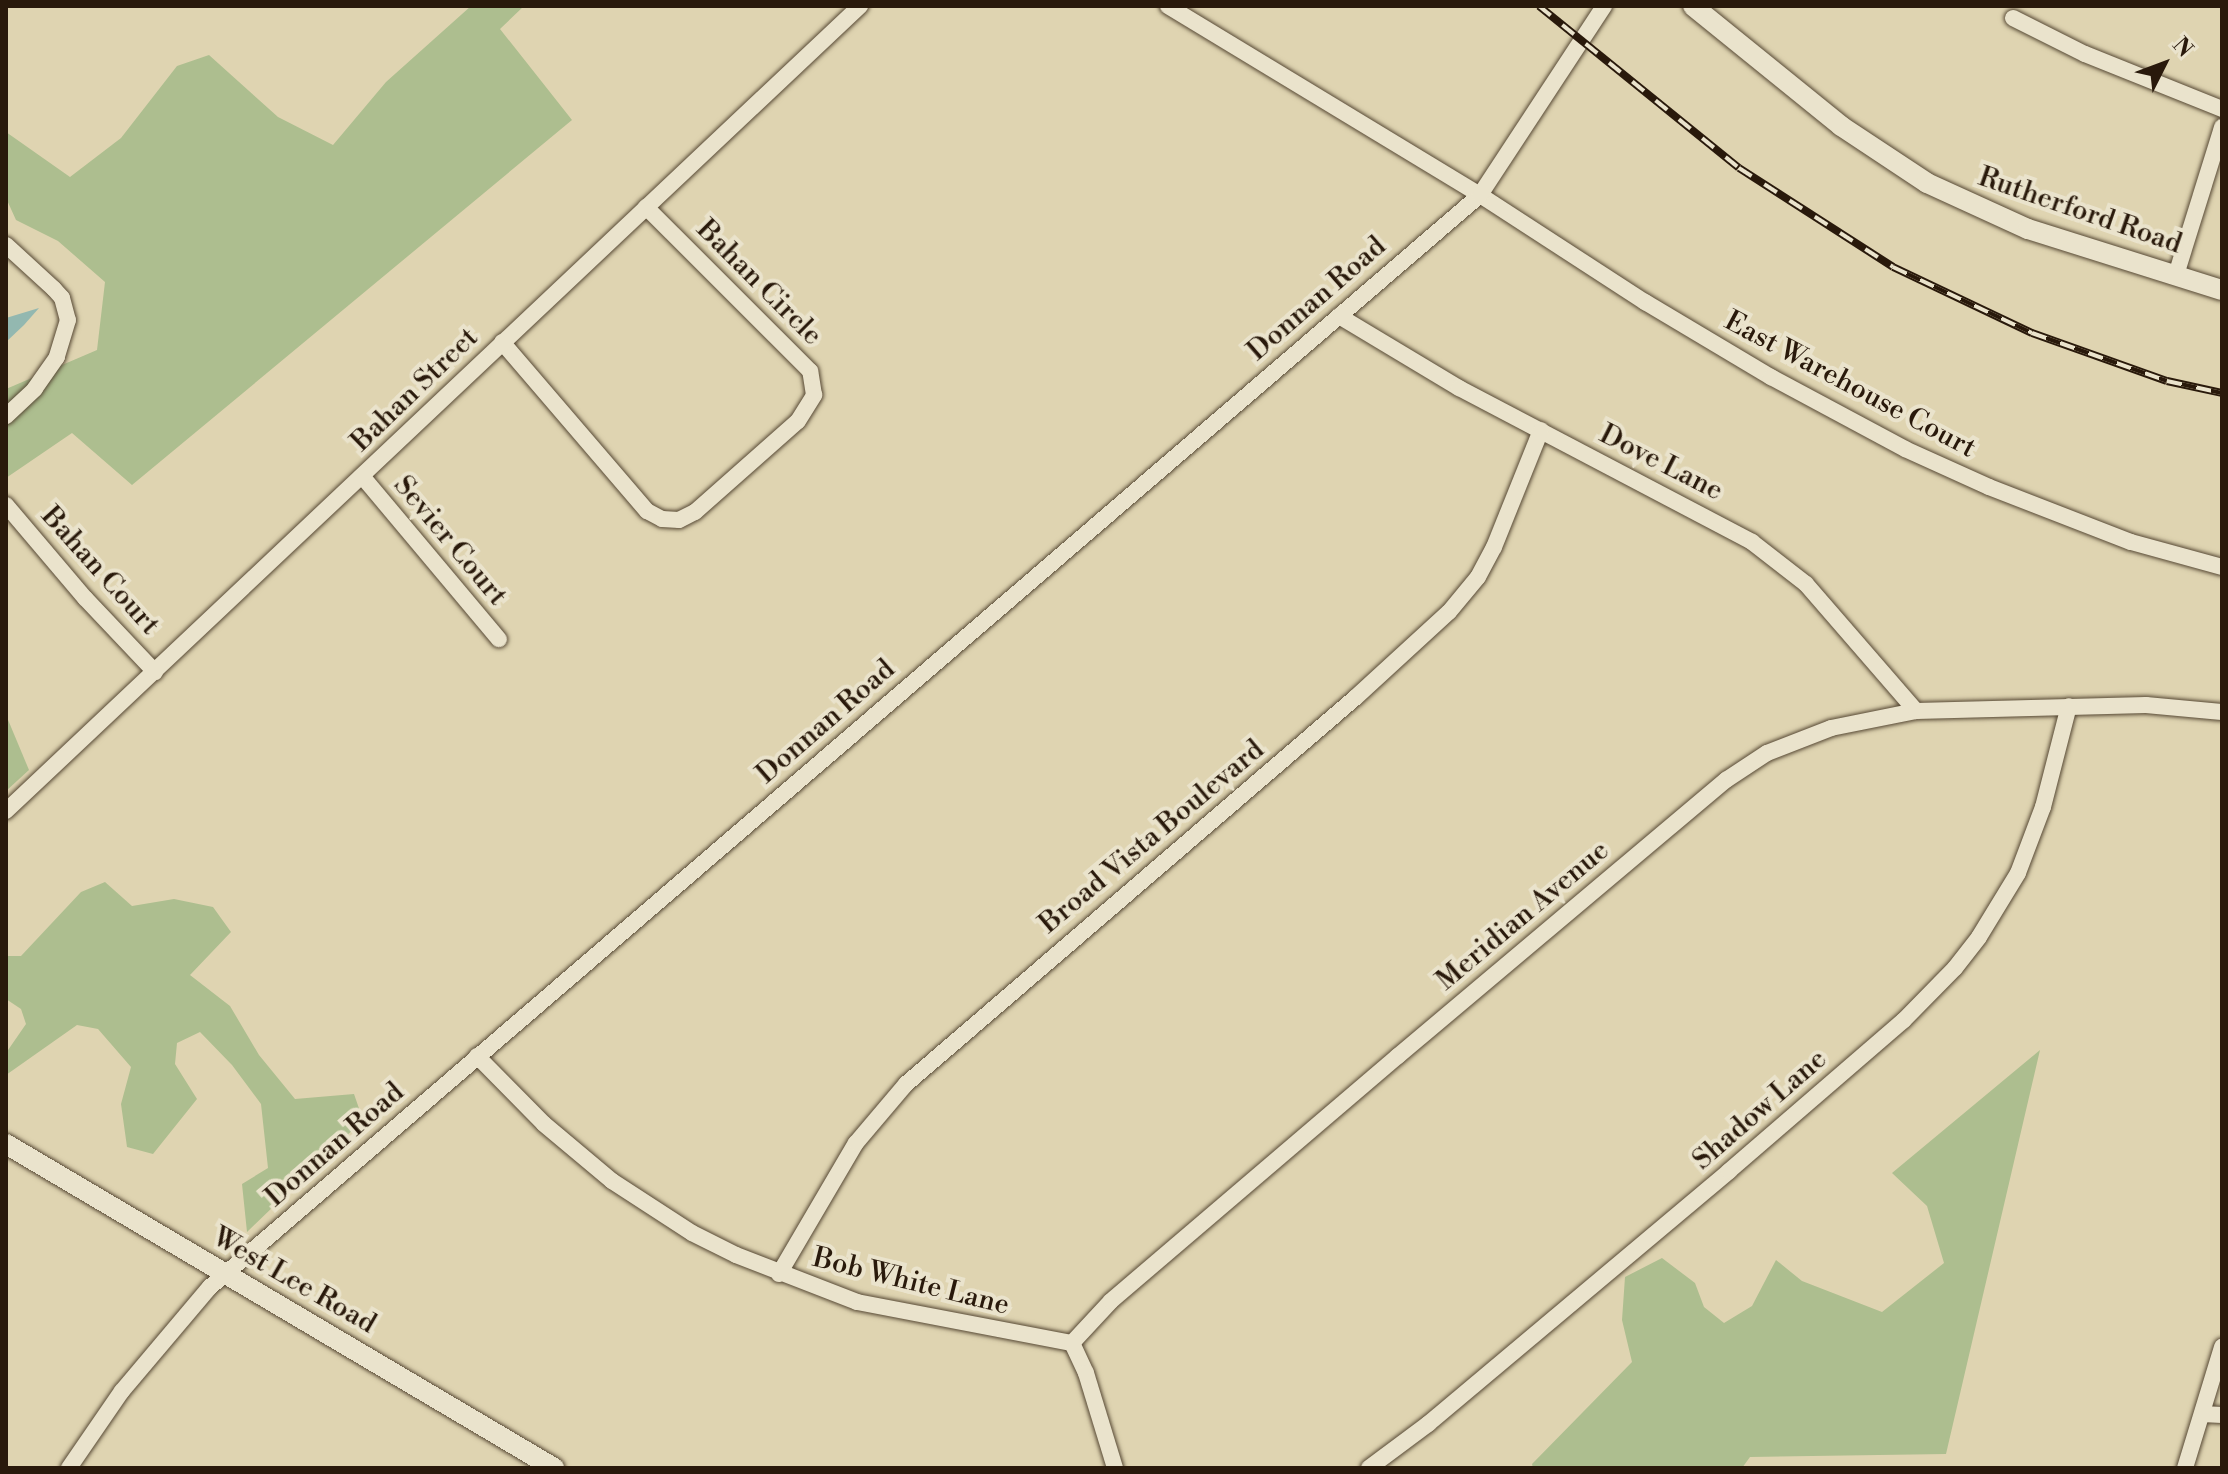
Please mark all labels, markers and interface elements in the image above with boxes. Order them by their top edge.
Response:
north arrow [2124,24,2204,104]
text: N [2166,32,2198,63]
street label: Rutherford Road [1974,160,2186,262]
street label: Bahan Circle [689,213,829,353]
street label: Donnan Road [1241,230,1393,368]
street label: East Warehouse Court [1719,304,1981,466]
street label: Bahan Street [345,321,485,459]
street label: Dove Lane [1594,418,1728,508]
street label: Sevier Court [386,469,514,613]
street label: Bahan Court [34,500,166,642]
street label: Donnan Road [750,653,902,791]
street label: Broad Vista Boulevard [1033,733,1271,941]
street label: Meridian Avenue [1430,834,1616,998]
street label: Shadow Lane [1686,1043,1834,1177]
street label: Donnan Road [259,1076,411,1214]
street label: West Lee Road [206,1221,382,1341]
street label: Bob White Lane [809,1241,1013,1323]

